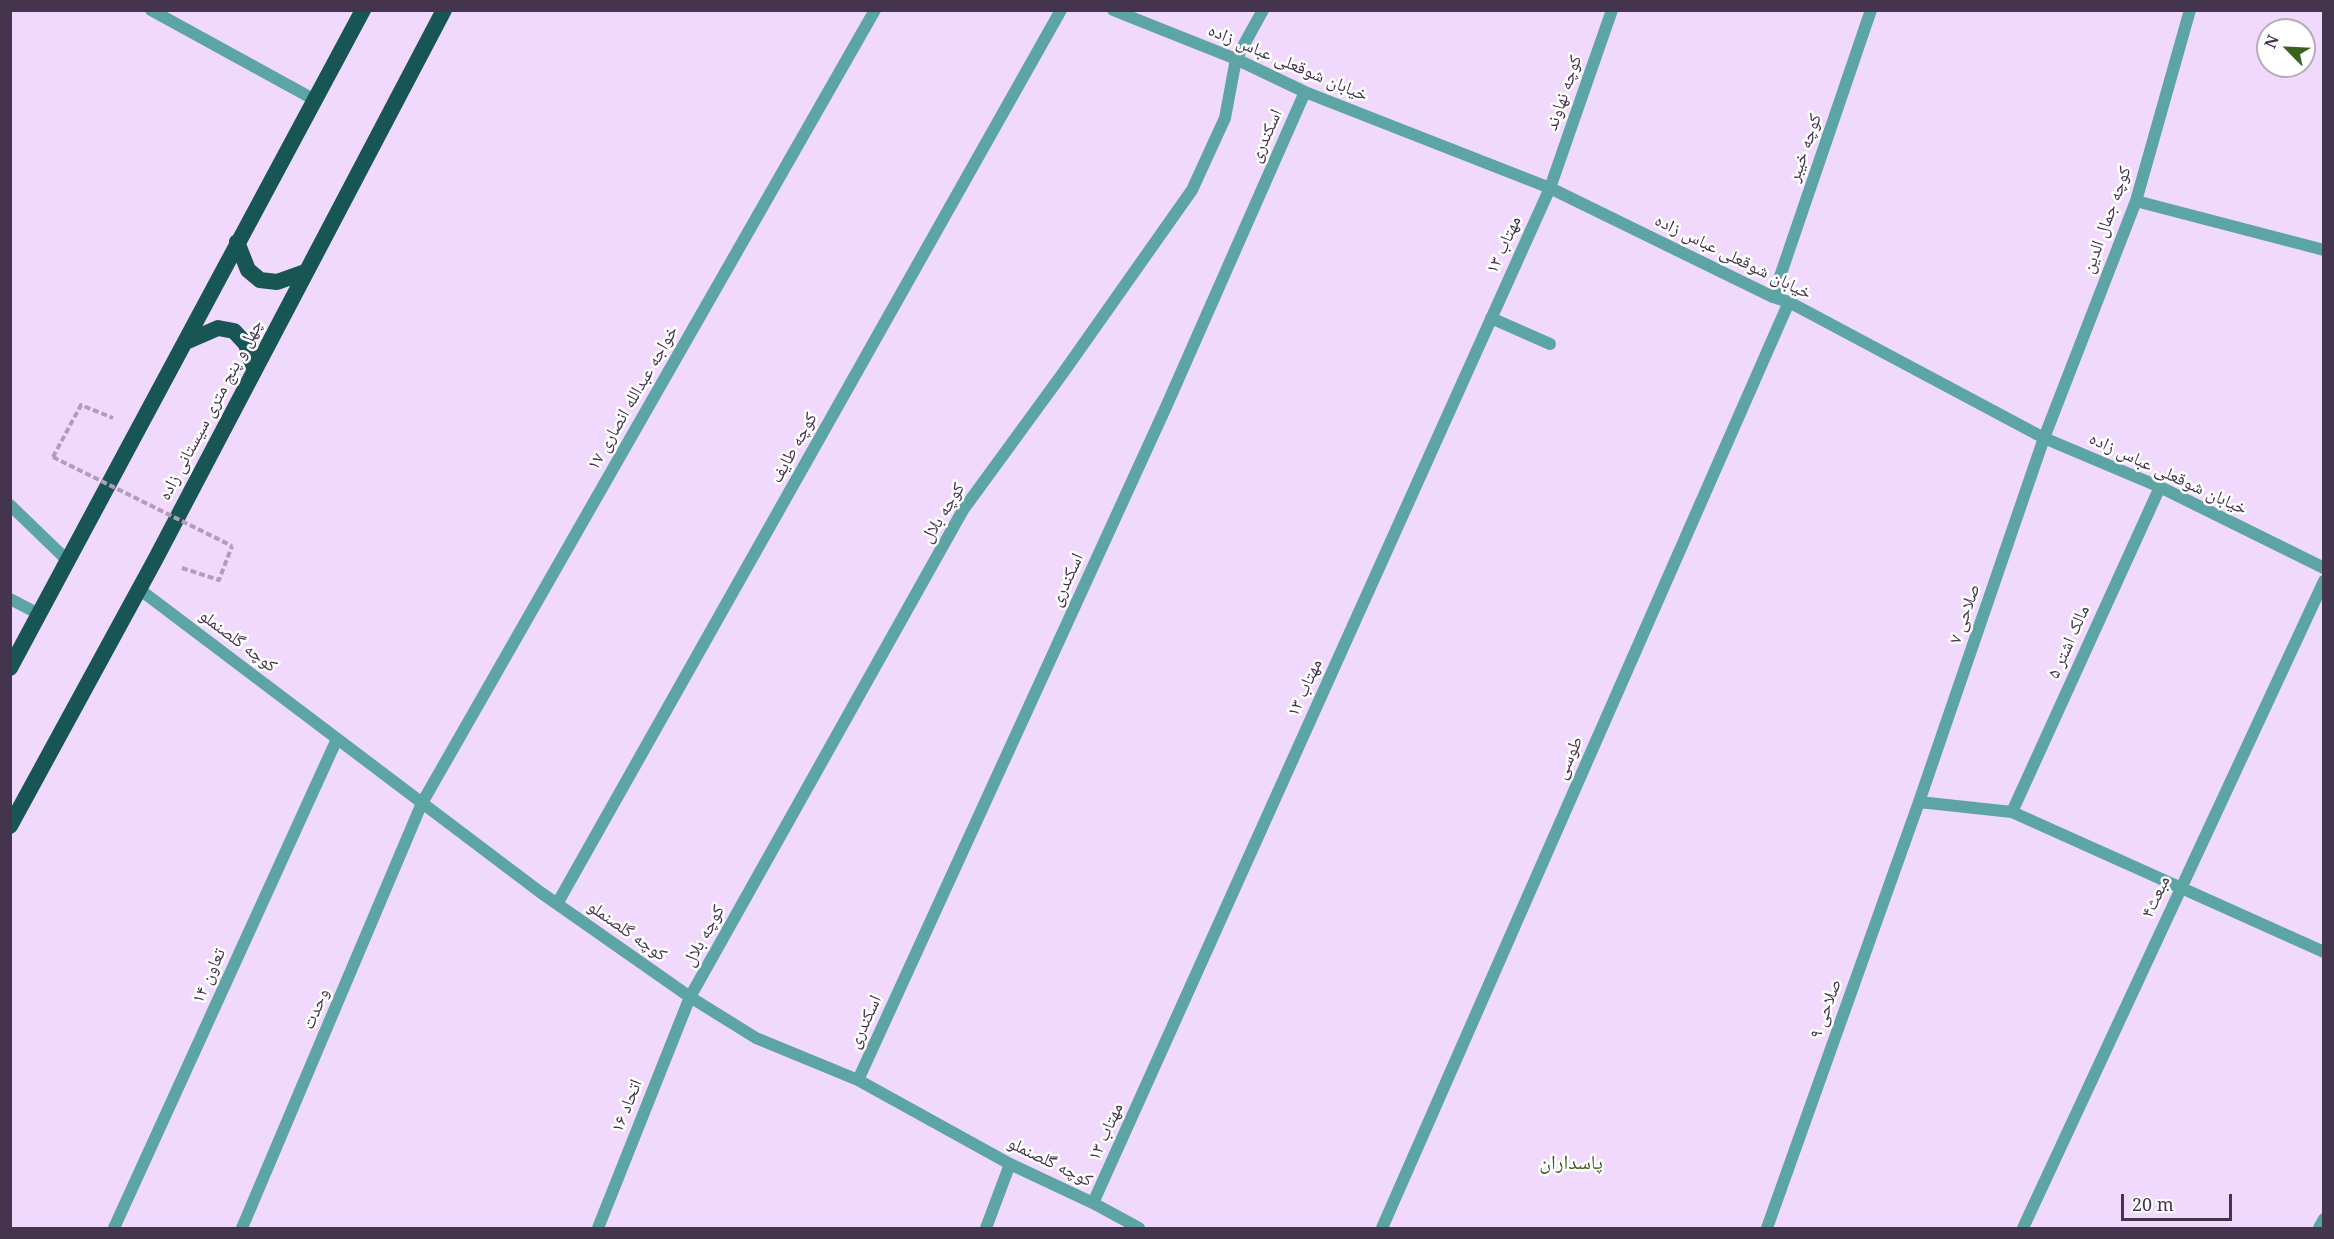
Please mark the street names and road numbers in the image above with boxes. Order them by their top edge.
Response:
street label: خیابان شوقعلی عباس زاده [1205,19,1371,107]
street label: کوچه نهاوند [1541,52,1587,134]
street label: اسکندری [1245,106,1287,166]
street label: کوچه خیبر [1783,111,1827,185]
street label: کوچه جمال الدین [2078,164,2136,276]
street label: خیابان شوقعلی عباس زاده [1651,210,1815,304]
street label: مهتاب ۱۳ [1482,213,1526,277]
street label: چهل و پنج متری سیستانی زاده [154,316,268,504]
street label: خواجه عبدالله انصاری ۱۷ [583,322,683,474]
street label: کوچه طایف [766,409,822,487]
street label: خیابان شوقعلی عباس زاده [2086,428,2250,520]
street label: کوچه بلال [916,479,970,547]
street label: اسکندری [1045,550,1089,610]
street label: صلاحی ۷ [1945,581,1985,647]
street label: مالک اشتر ۵ [2043,602,2095,682]
street label: کوچه گلصنملو [195,605,281,677]
street label: مهتاب ۱۳ [1283,656,1327,720]
street label: طوسی [1550,733,1588,783]
street label: مبعث۴ [2137,873,2175,921]
street label: کوچه گلصنملو [583,896,671,966]
street label: کوچه بلال [678,902,730,970]
street label: تعاون ۱۴ [187,945,231,1007]
street label: صلاحی ۹ [1805,976,1847,1042]
street label: وحدت [298,985,334,1033]
street label: اسکندری [843,992,887,1052]
street label: اتحاد ۱۶ [607,1076,647,1136]
street label: مهتاب ۱۳ [1084,1100,1128,1164]
street label: کوچه گلصنملو [1004,1132,1096,1192]

